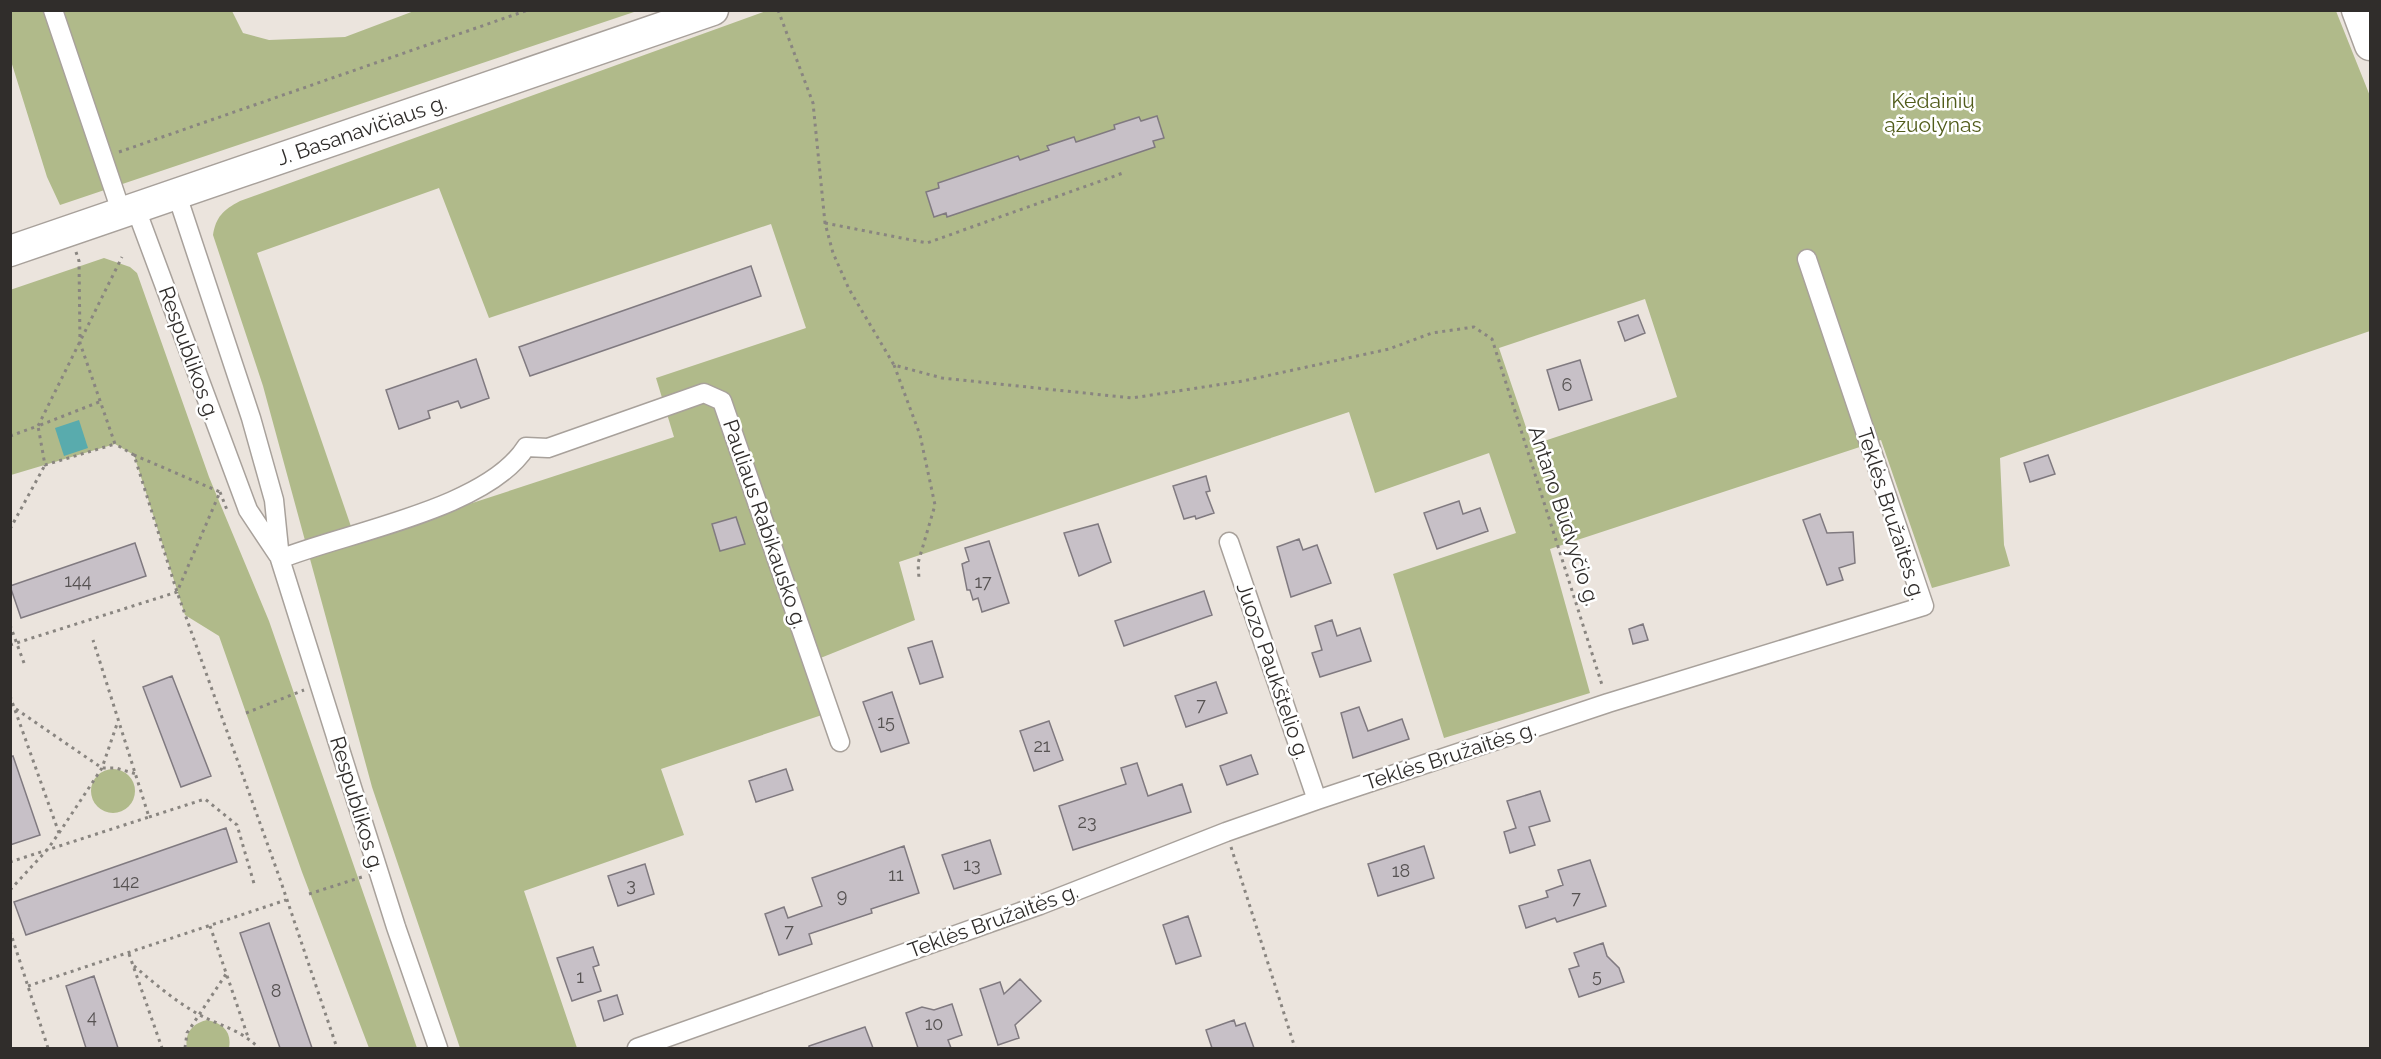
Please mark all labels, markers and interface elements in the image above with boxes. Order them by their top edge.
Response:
park label: Kėdainių ąžuolynas [1884,88,1982,137]
street label: J. Basanavičiaus g. [273,89,450,171]
street label: Respublikos g. [154,283,225,423]
house number: 6 [1562,374,1573,395]
street label: Pauliaus Rabikausko g. [718,416,813,632]
street label: Antano Būdvyčio g. [1524,423,1605,609]
street label: Teklės Bružaitės g. [1852,425,1931,603]
house number: 144 [64,570,92,591]
house number: 17 [974,571,992,592]
street label: Juozo Paukštelio g. [1232,579,1315,762]
house number: 7 [1196,694,1206,715]
house number: 15 [877,711,895,732]
street label: Teklės Bružaitės g. [1361,716,1539,795]
street label: Respublikos g. [325,733,390,874]
house number: 21 [1033,735,1051,756]
house number: 23 [1078,811,1097,832]
house number: 13 [963,854,981,875]
house number: 18 [1392,860,1410,881]
house number: 11 [888,864,904,885]
house number: 142 [113,871,139,892]
house number: 3 [626,874,636,895]
street label: Teklės Bružaitės g. [904,878,1081,963]
house number: 9 [837,885,847,906]
house number: 7 [1571,887,1581,908]
house number: 7 [784,920,794,941]
house number: 5 [1592,965,1602,986]
house number: 1 [576,966,584,987]
house number: 8 [271,980,281,1001]
house number: 4 [87,1006,97,1027]
house number: 10 [925,1013,943,1034]

